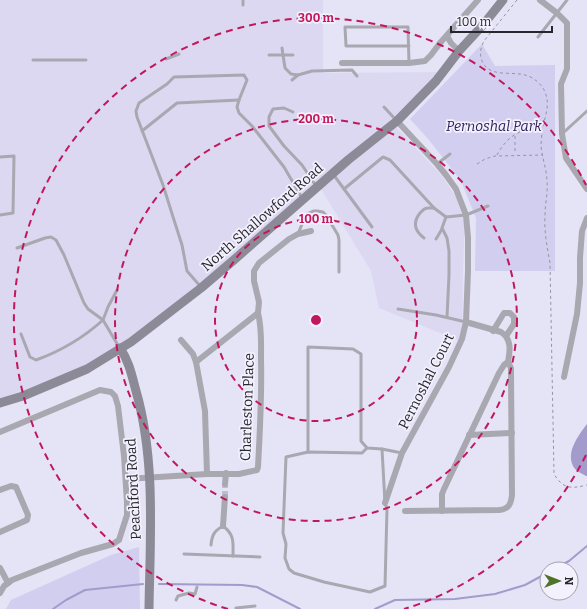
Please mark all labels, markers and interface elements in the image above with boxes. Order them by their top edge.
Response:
scale bar [451,8,552,34]
text: 300 m [298,11,334,25]
text: 100 m [457,15,492,29]
text: 200 m [298,112,334,126]
park label: Pernoshal Park [446,118,542,135]
street label: North Shallowford Road [198,160,327,275]
text: 100 m [299,212,334,226]
centre of rings [309,313,323,327]
street label: Pernoshal Court [395,330,458,432]
street label: Charleston Place [237,353,258,461]
street label: Peachford Road [122,438,145,540]
north arrow [539,561,579,601]
text: N [562,577,575,586]

